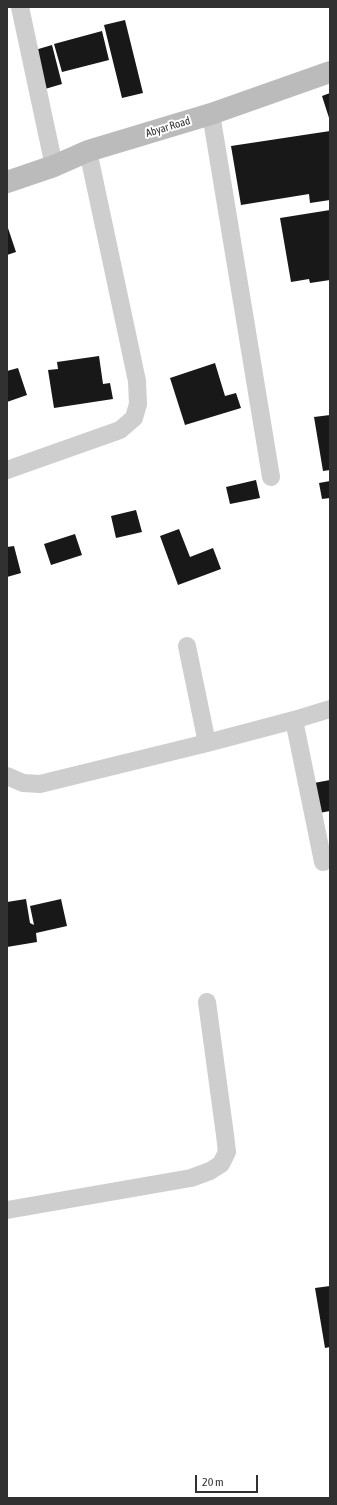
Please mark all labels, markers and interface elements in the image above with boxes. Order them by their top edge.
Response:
street label: Abyar Road [144,114,192,140]
scale bar [197,1467,260,1493]
text: 20 m [202,1475,224,1489]

